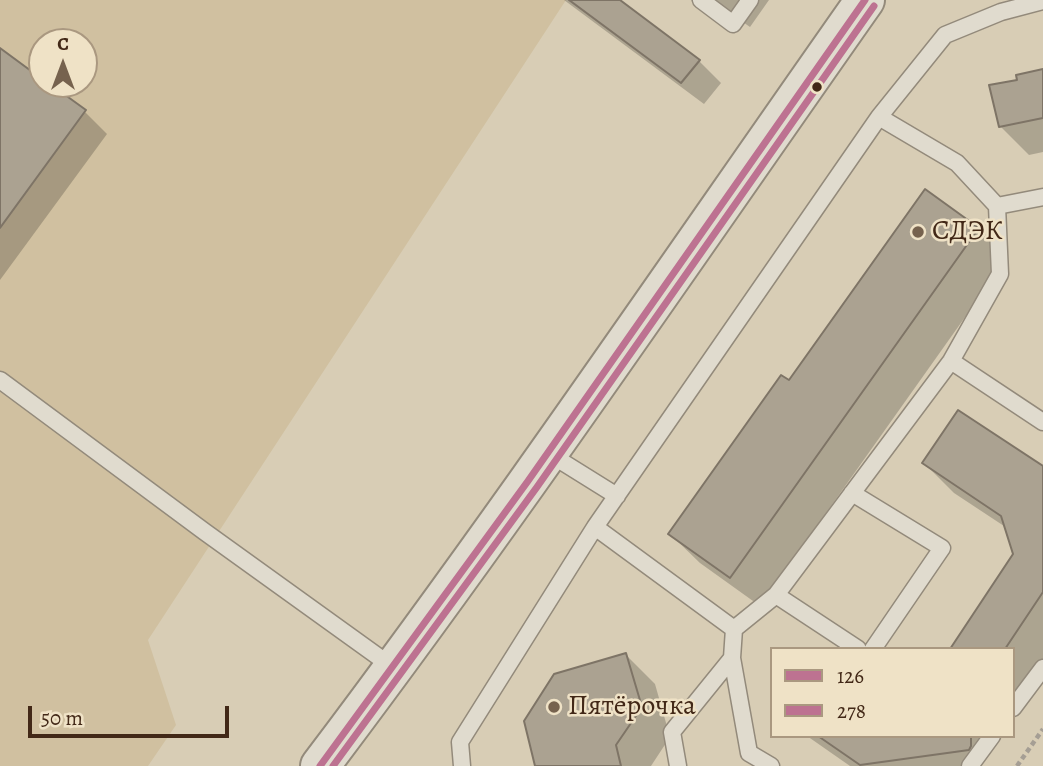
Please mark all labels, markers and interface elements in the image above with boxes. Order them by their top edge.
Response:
north arrow [28,28,98,98]
text: С [57,31,69,57]
unlabelled marker [810,80,824,94]
place label: СДЭК [932,215,1003,249]
marker: СДЭК [910,224,926,240]
legend [770,647,1015,738]
text: 126 [837,662,864,690]
place label: Пятёрочка [568,690,696,724]
scale bar [32,692,233,736]
text: 278 [837,697,866,725]
marker: Пятёрочка [546,699,562,715]
text: 50 m [41,704,83,732]

